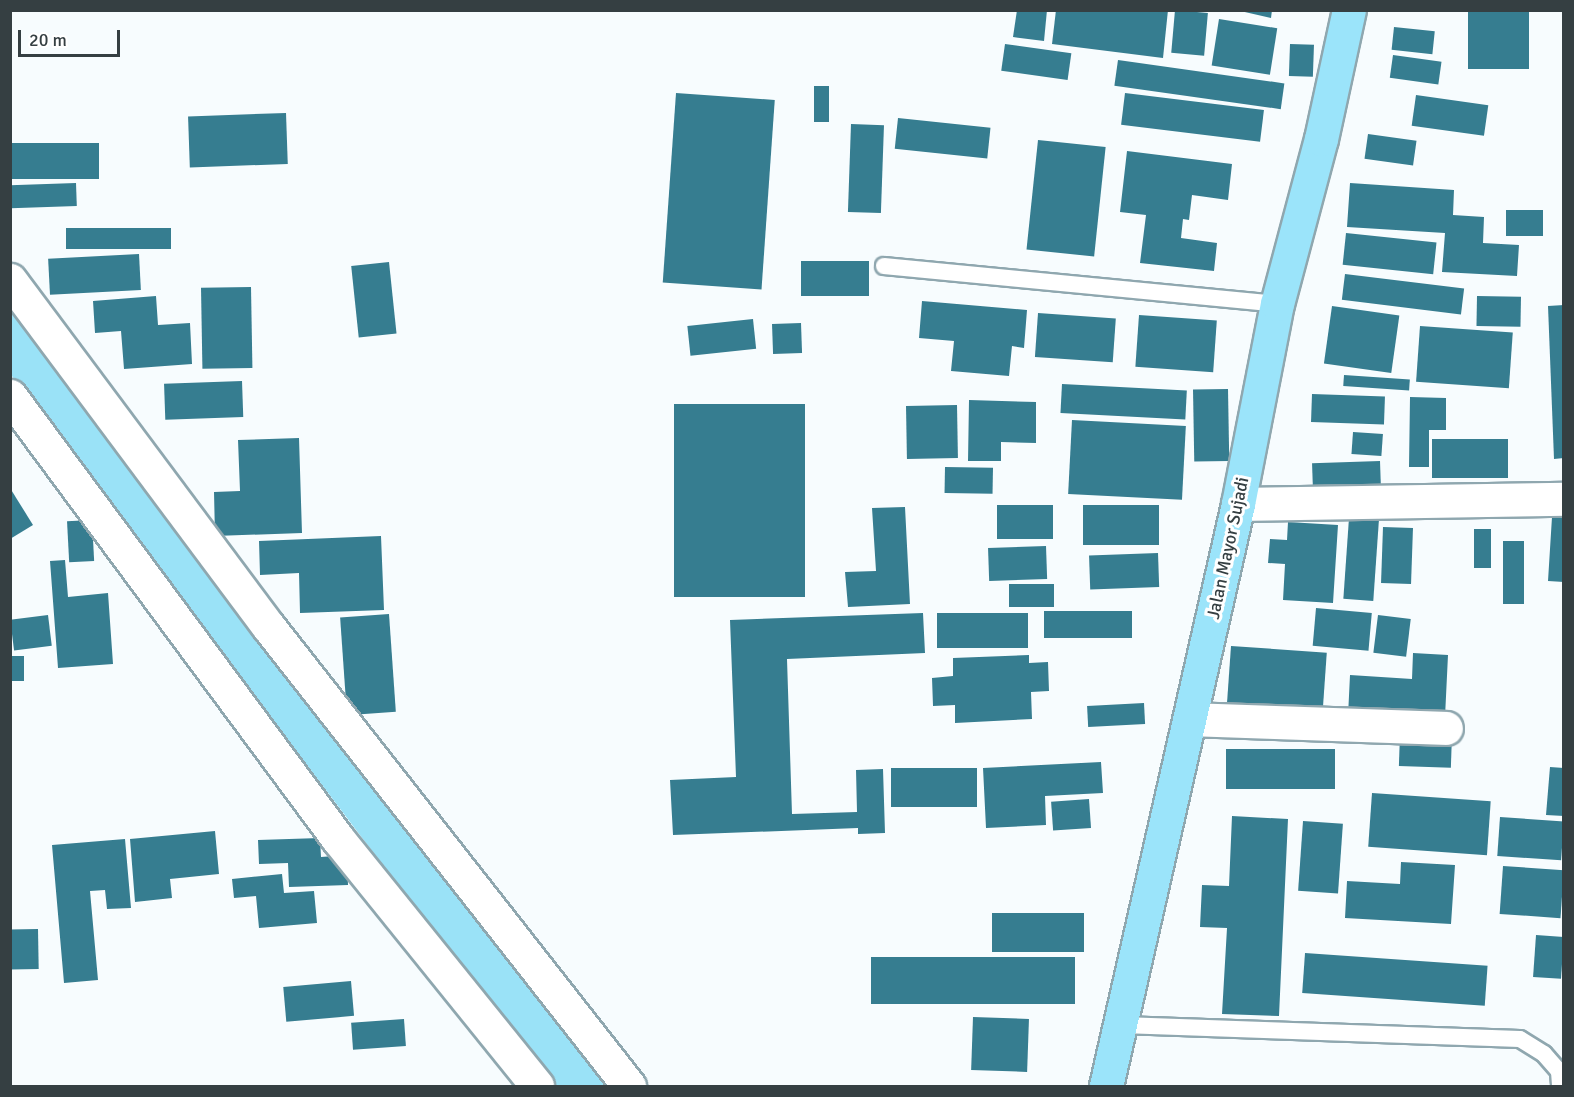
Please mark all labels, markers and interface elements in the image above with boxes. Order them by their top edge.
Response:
scale bar [21,18,123,56]
text: 20 m [29,29,67,51]
street label: Jalan Mayor Sujadi [1202,475,1254,621]

